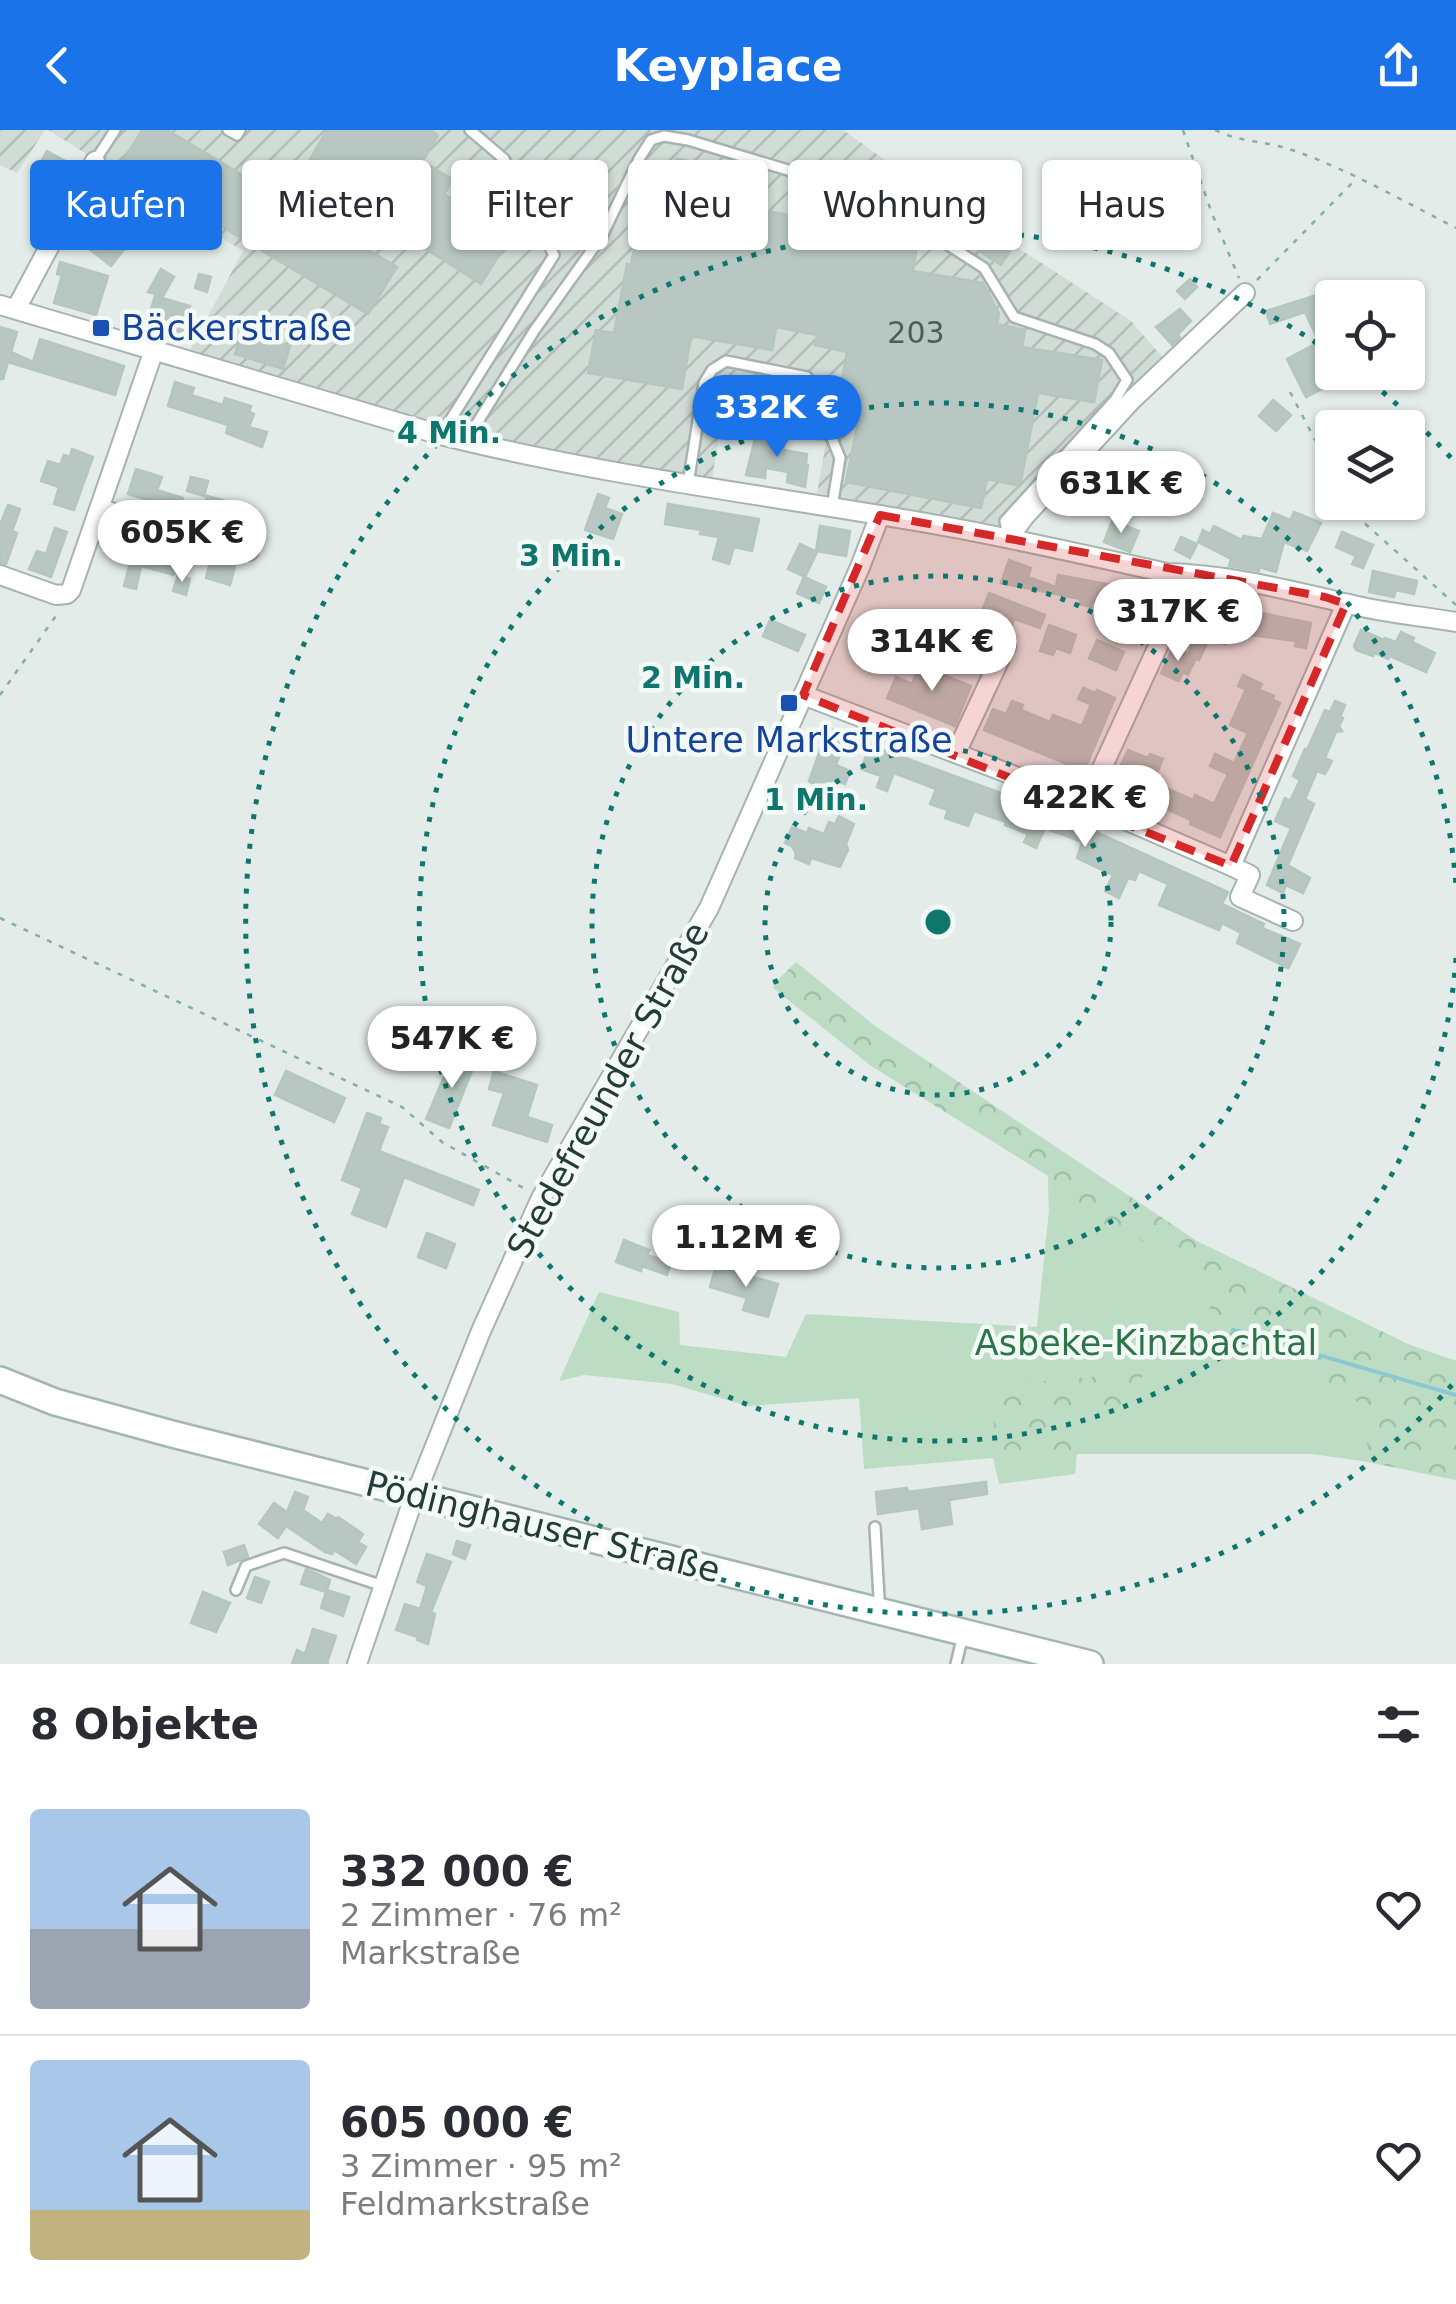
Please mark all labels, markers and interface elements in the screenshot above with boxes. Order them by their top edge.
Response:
icon: back [30,38,85,93]
icon: share [1371,38,1426,93]
text: Keyplace [613,39,843,92]
chip: Kaufen [30,160,222,250]
chip: Mieten [242,160,431,250]
chip: Filter [451,160,608,250]
chip: Neu [628,160,768,250]
chip: Wohnung [788,160,1022,250]
chip: Haus [1042,160,1201,250]
map controls [1315,280,1425,520]
button: locate [1315,280,1425,390]
place label: Bäckerstraße [121,308,352,348]
house number: 203 [887,315,945,350]
marker: Bäckerstraße [90,317,112,339]
pin: 332K € [696,375,858,460]
text: 332K € [715,388,840,426]
button: layers [1315,410,1425,520]
text: 4 Min. [397,415,501,450]
pin: 631K € [1040,451,1202,536]
text: 631K € [1059,464,1184,502]
pin: 605K € [101,500,263,585]
text: 605K € [120,513,245,551]
text: 3 Min. [519,538,623,573]
pin: 317K € [1097,579,1259,664]
text: 317K € [1116,592,1241,630]
pin: 314K € [851,609,1013,694]
text: 314K € [870,622,995,660]
text: 2 Min. [641,660,745,695]
marker: Untere Markstraße [778,692,800,714]
place label: Untere Markstraße [625,720,953,760]
pin: 422K € [1004,765,1166,850]
text: 422K € [1023,778,1148,816]
text: 1 Min. [764,782,868,817]
centre of rings [920,904,956,940]
street label: Stedefreunder Straße [499,915,717,1265]
pin: 547K € [371,1006,533,1091]
text: 547K € [390,1019,515,1057]
pin: 1.12M € [654,1205,838,1290]
text: 1.12M € [674,1218,818,1256]
park label: Asbeke-Kinzbachtal [975,1323,1317,1363]
street label: Pödinghauser Straße [362,1464,724,1590]
icon: filters [1371,1697,1426,1752]
text: 8 Objekte [30,1700,259,1749]
text: 332 000 € [340,1847,574,1896]
icon: home [110,1849,230,1969]
icon: heart [1371,1882,1426,1937]
text: 2 Zimmer · 76 m² [340,1896,622,1934]
text: Markstraße [340,1934,521,1972]
text: 605 000 € [340,2098,574,2147]
icon: home [110,2100,230,2220]
icon: heart [1371,2133,1426,2188]
text: 3 Zimmer · 95 m² [340,2147,622,2185]
text: Feldmarkstraße [340,2185,590,2223]

